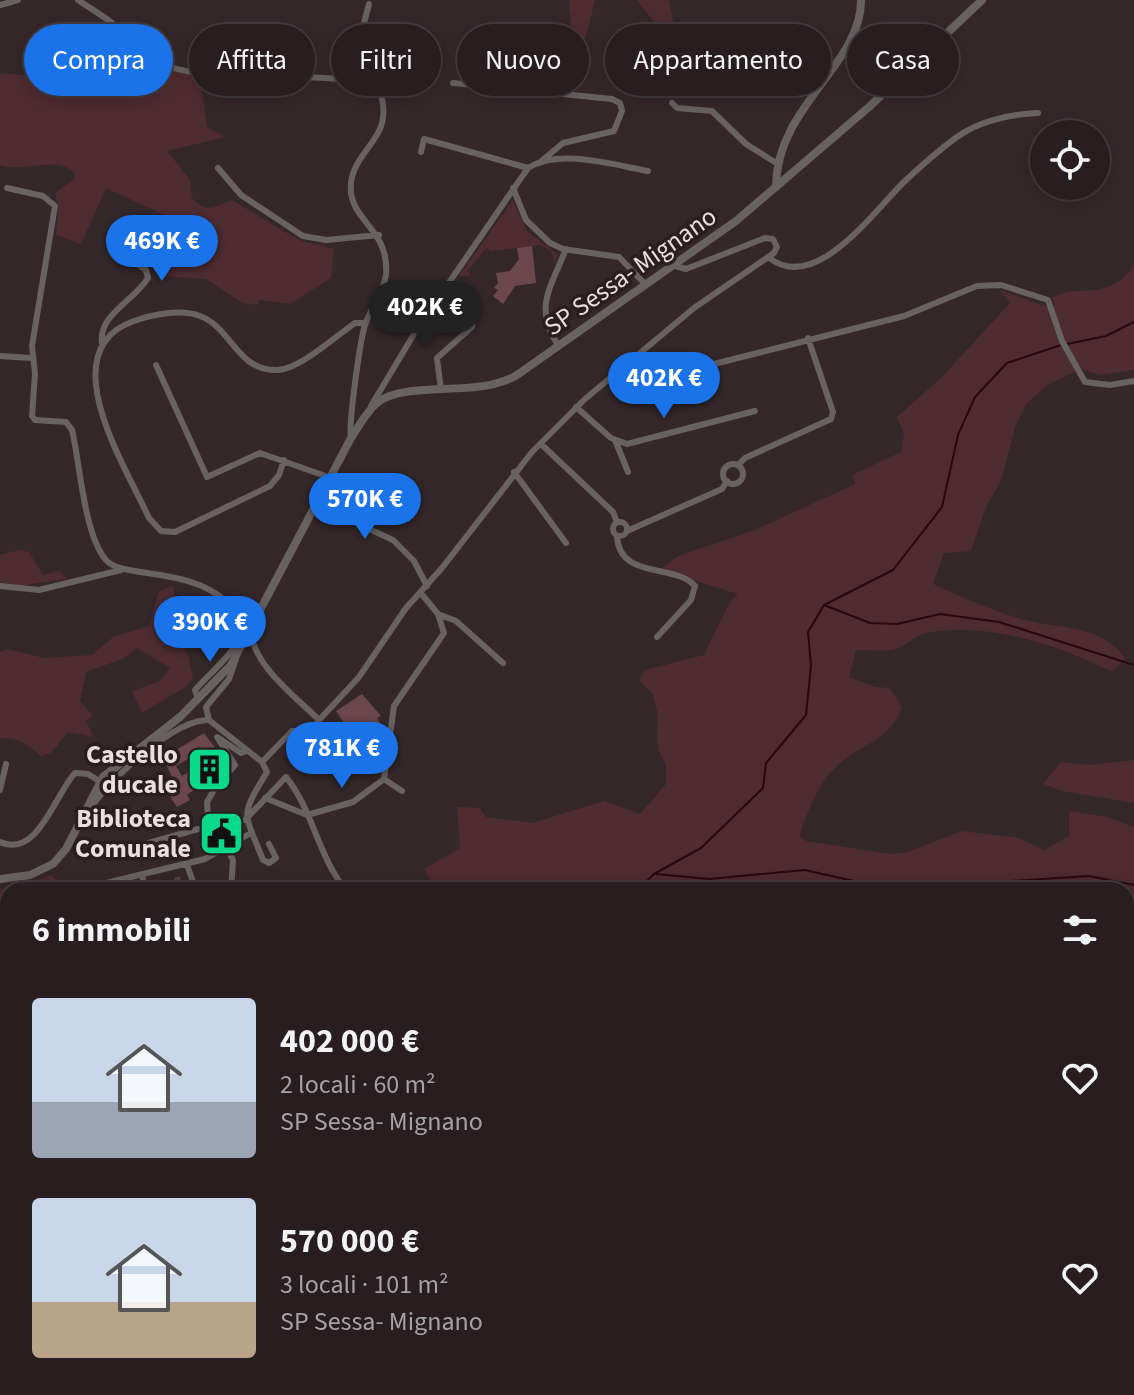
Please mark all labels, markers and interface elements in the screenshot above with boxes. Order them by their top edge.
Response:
chip: Compra [24,24,173,96]
chip: Affitta [189,24,315,96]
chip: Filtri [331,24,441,96]
chip: Nuovo [457,24,589,96]
chip: Appartamento [605,24,831,96]
chip: Casa [847,24,959,96]
map controls [1030,120,1110,200]
button: locate [1030,120,1110,200]
street label: SP Sessa- Mignano [537,198,724,345]
pin: 469K € [97,215,227,283]
text: 469K € [124,222,200,259]
pin: 402K € [360,281,490,349]
text: 402K € [387,288,463,325]
pin: 402K € [599,352,729,420]
text: 402K € [626,359,702,396]
pin: 570K € [300,473,430,541]
text: 570K € [327,480,403,517]
pin: 390K € [145,596,275,664]
text: 390K € [172,603,248,640]
pin: 781K € [277,722,407,790]
text: 781K € [304,729,380,766]
place label: Castello ducale [86,736,178,803]
building icon: Castello ducale [185,745,233,793]
place label: Biblioteca Comunale [75,800,191,867]
public building icon: Biblioteca Comunale [198,809,246,857]
text: 6 immobili [32,906,191,955]
icon: filters [1058,908,1102,952]
text: 402 000 € [280,1017,419,1066]
icon: home [96,1030,192,1126]
icon: heart [1058,1056,1102,1100]
text: 2 locali · 60 m² [280,1066,436,1103]
text: SP Sessa- Mignano [280,1103,483,1140]
text: 570 000 € [280,1217,419,1266]
icon: home [96,1230,192,1326]
icon: heart [1058,1256,1102,1300]
text: 3 locali · 101 m² [280,1266,449,1303]
text: SP Sessa- Mignano [280,1303,483,1340]

